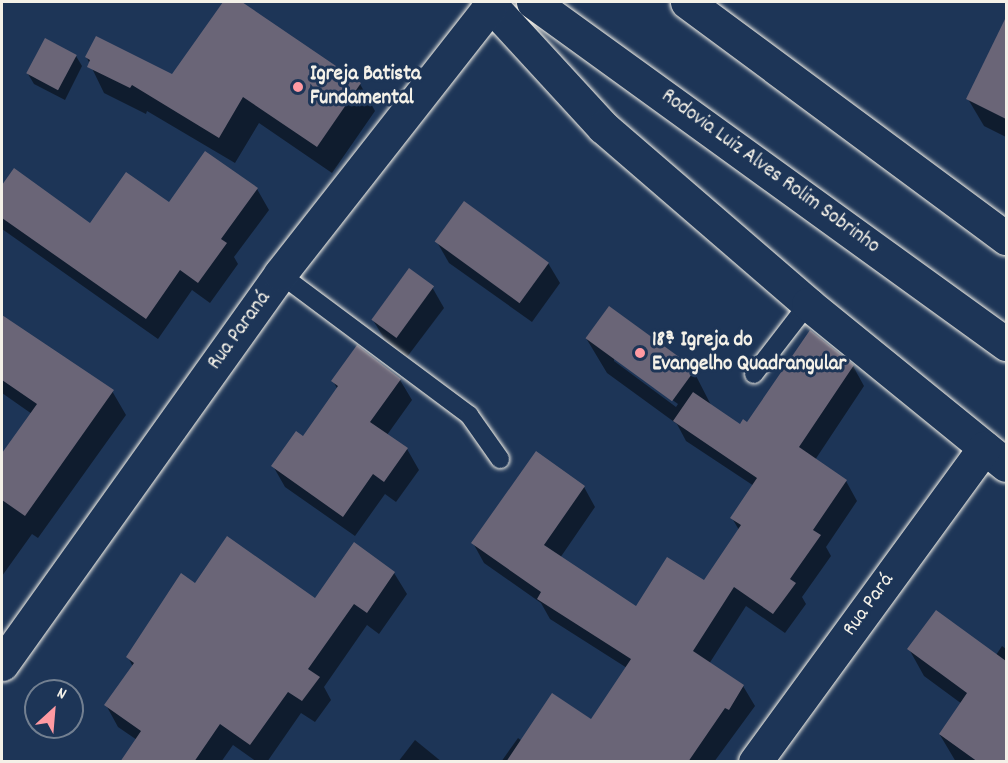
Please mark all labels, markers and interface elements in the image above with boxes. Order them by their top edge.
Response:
place label: Igreja Batista Fundamental [310,62,421,112]
marker: Igreja Batista Fundamental [291,80,305,94]
street label: Rodovia Luiz Alves Rolim Sobrinho [656,84,884,260]
street label: Rua Paraná [203,287,277,375]
place label: 18ª Igreja do Evangelho Quadrangular [652,328,846,378]
marker: 18ª Igreja do Evangelho Quadrangular [633,346,647,360]
street label: Rua Pará [838,569,900,641]
north arrow [24,679,84,739]
text: N [53,682,70,706]

